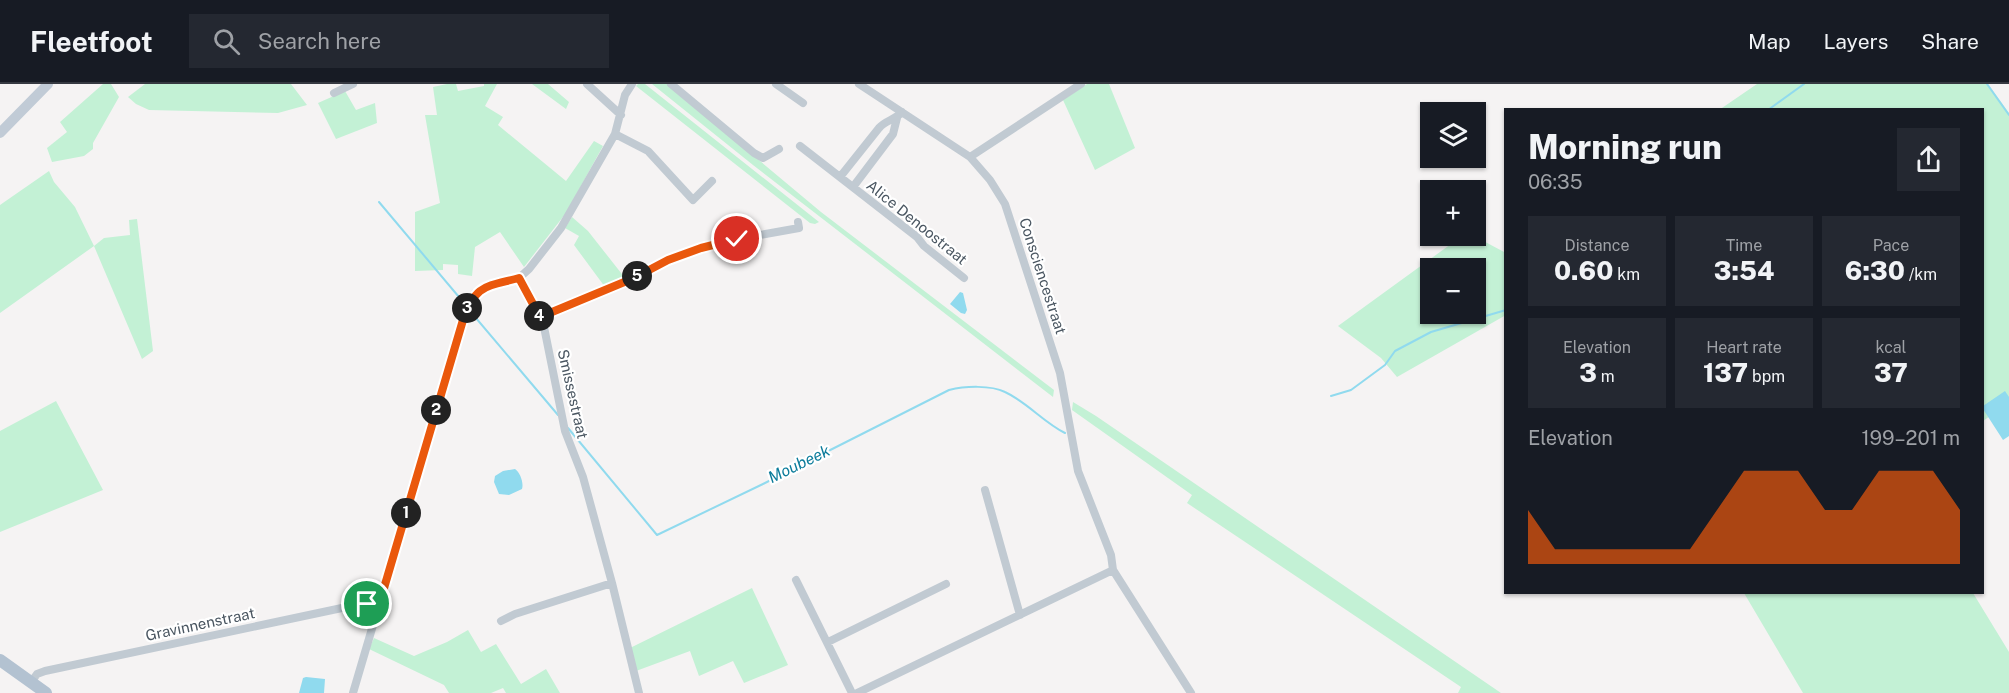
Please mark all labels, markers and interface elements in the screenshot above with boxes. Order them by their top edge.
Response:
search box [189,14,609,68]
text: Fleetfoot [30,25,153,58]
icon: search [210,25,243,58]
text: Search here [258,28,381,54]
text: Map [1748,29,1791,54]
text: Layers [1824,29,1888,54]
text: Share [1921,29,1979,54]
map controls [1420,102,1486,324]
button: layers [1420,102,1486,168]
text: Morning run [1528,128,1722,166]
button: share [1897,128,1960,191]
text: 06:35 [1528,170,1582,194]
street label: Alice Denoostraat [863,176,971,268]
button: + [1420,180,1486,246]
pin [711,213,762,264]
street label: Consciencestraat [1016,216,1070,336]
icon: check [720,222,753,255]
text: Distance [1565,236,1629,255]
text: Time [1726,236,1762,255]
text: Pace [1873,236,1909,255]
text: 0.60 [1554,255,1613,286]
text: 3:54 [1714,255,1774,286]
text: 6:30 [1845,255,1905,286]
button: − [1420,258,1486,324]
pin: 5 [622,261,652,291]
text: km [1613,265,1640,284]
text: /km [1905,265,1937,284]
text: 5 [632,266,642,285]
pin: 3 [452,293,482,323]
text: 3 [462,298,472,317]
pin: 4 [524,301,554,331]
text: 4 [534,306,544,325]
text: Elevation [1563,338,1631,357]
text: Heart rate [1706,338,1782,357]
text: kcal [1876,338,1906,357]
street label: Smissestraat [554,348,592,441]
text: 3 [1579,357,1597,388]
text: 137 [1703,357,1748,388]
text: 37 [1874,357,1908,388]
text: m [1597,367,1615,386]
text: bpm [1748,367,1785,386]
pin: 2 [421,395,451,425]
text: 2 [431,400,441,419]
text: Elevation [1528,426,1613,450]
text: 199–201 m [1861,426,1960,450]
water label: Moubeek [765,441,833,487]
pin: 1 [391,498,421,528]
text: 1 [403,503,409,522]
pin [341,578,392,629]
icon: arrive [350,587,383,620]
street label: Gravinnenstraat [144,604,256,644]

